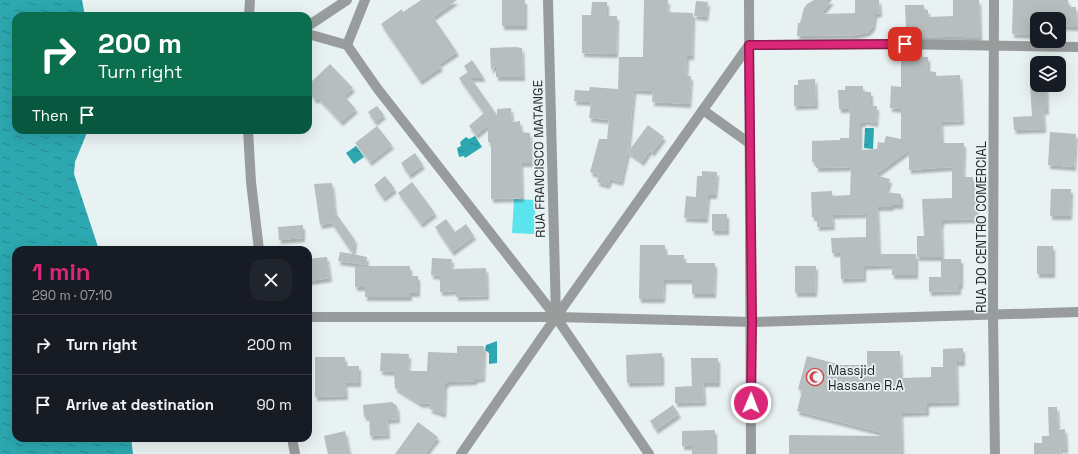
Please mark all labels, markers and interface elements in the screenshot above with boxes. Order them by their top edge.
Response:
map controls [1030,12,1066,92]
button: search [1030,12,1066,48]
text: 200 m [98,25,182,61]
pin [888,27,922,61]
icon: right [32,28,84,80]
icon: arrive [894,33,916,55]
button: layers [1030,56,1066,92]
text: Turn right [98,60,182,83]
street label: RUA FRANCISCO MATANGE [529,80,549,238]
icon: arrive [76,104,98,126]
text: Then [32,106,68,125]
street label: RUA DO CENTRO COMERCIAL [973,141,990,313]
text: 1 min [32,256,91,287]
button: close [250,259,292,301]
text: 290 m · 07:10 [32,287,112,304]
icon: right [32,334,54,356]
text: Turn right [66,335,137,354]
text: 200 m [247,335,292,354]
place label: Massjid Hassane R.A [828,362,904,394]
mosque icon: Massjid Hassane R.A [805,367,825,387]
position arrow [730,382,772,424]
icon: arrive [32,394,54,416]
text: Arrive at destination [66,395,214,414]
text: 90 m [256,395,292,414]

